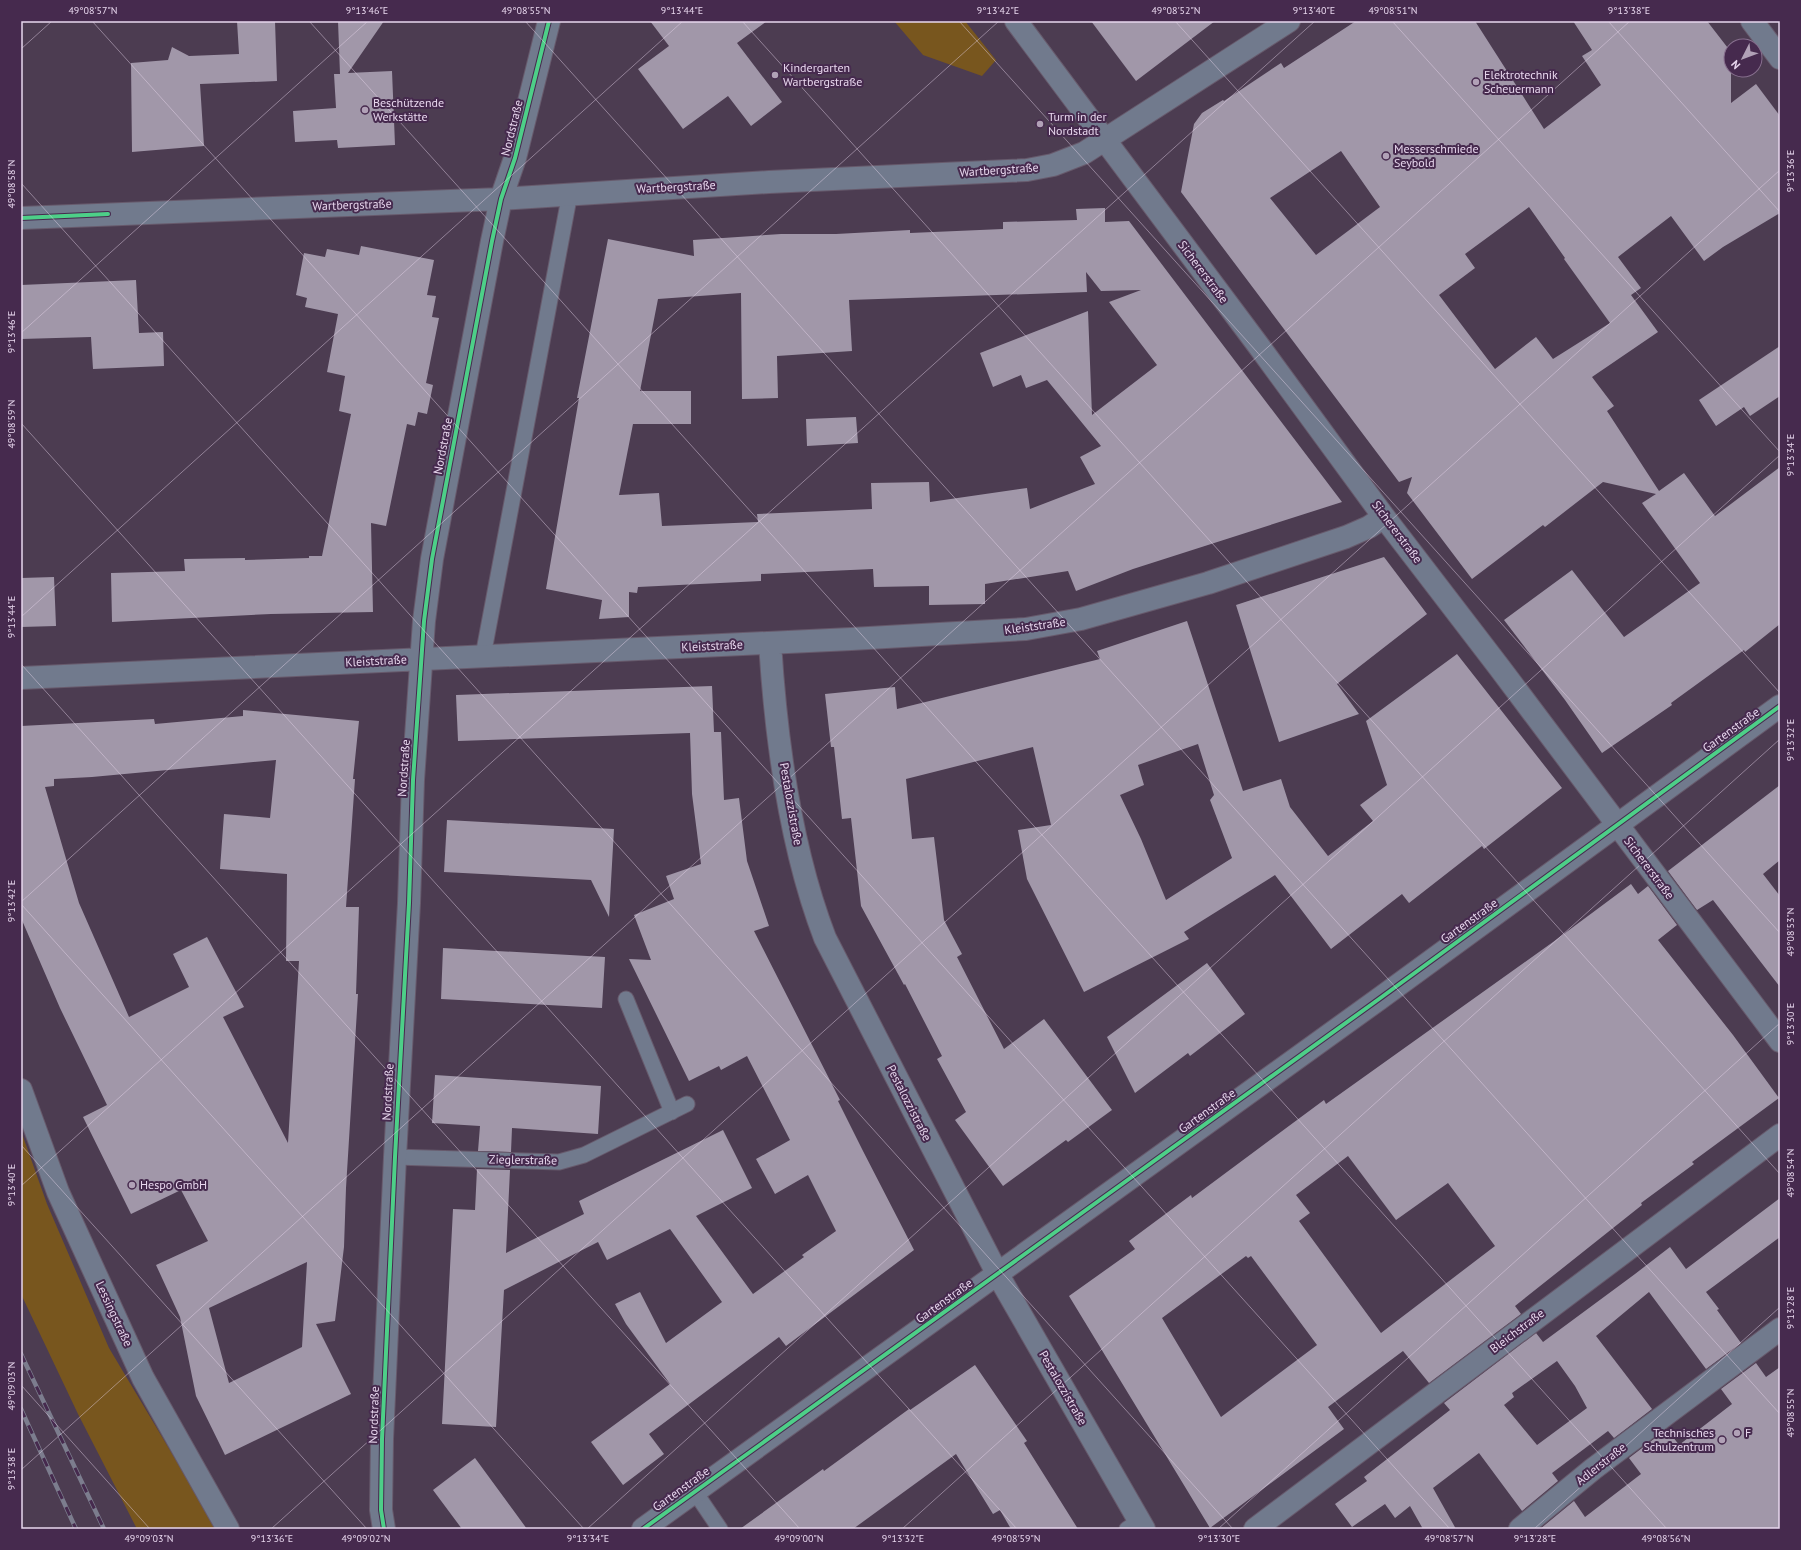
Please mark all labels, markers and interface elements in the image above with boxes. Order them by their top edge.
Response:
text: 49°08'57"N [68,4,118,17]
text: 9°13'46"E [346,4,388,17]
text: 49°08'55"N [501,4,551,17]
text: 9°13'44"E [661,4,703,17]
text: 9°13'42"E [977,4,1019,17]
text: 49°08'52"N [1151,4,1201,17]
text: 9°13'40"E [1293,4,1335,17]
text: 49°08'51"N [1368,4,1418,17]
text: 9°13'38"E [1608,4,1650,17]
north arrow [1723,38,1763,78]
text: N [1728,57,1743,72]
place label: Kindergarten Wartbergstraße [783,60,862,89]
place label: Elektrotechnik Scheuermann [1484,67,1558,96]
marker: Kindergarten Wartbergstraße [770,70,780,80]
marker: Elektrotechnik Scheuermann [1471,77,1481,87]
place label: Beschützende Werkstätte [373,95,444,124]
street label: Nordstraße [497,98,526,158]
marker: Beschützende Werkstätte [360,105,370,115]
place label: Turm in der Nordstadt [1048,109,1107,138]
marker: Turm in der Nordstadt [1035,119,1045,129]
place label: Messerschmiede Seybold [1394,141,1479,170]
text: 9°13'36"E [1784,150,1797,192]
marker: Messerschmiede Seybold [1381,151,1391,161]
text: 49°08'58"N [5,159,18,209]
street label: Wartbergstraße [959,159,1039,180]
street label: Wartbergstraße [636,177,716,196]
street label: Wartbergstraße [312,196,392,213]
street label: Sichererstraße [1175,238,1232,306]
text: 9°13'46"E [5,311,18,353]
text: 49°08'59"N [5,399,18,449]
street label: Nordstraße [430,416,455,476]
text: 9°13'34"E [1784,434,1797,476]
street label: Sichererstraße [1369,498,1426,566]
text: 9°13'44"E [5,596,18,638]
street label: Kleiststraße [1003,614,1066,637]
street label: Kleiststraße [681,636,743,655]
street label: Kleiststraße [345,651,407,670]
street label: Gartenstraße [1699,704,1762,755]
text: 9°13'32"E [1784,719,1797,761]
street label: Nordstraße [394,739,413,797]
street label: Pestalozzistraße [777,761,806,846]
street label: Sichererstraße [1621,834,1678,902]
text: 9°13'42"E [5,880,18,922]
street label: Gartenstraße [1437,895,1500,946]
text: 49°08'53"N [1784,907,1797,957]
text: 9°13'30"E [1784,1003,1797,1045]
street label: Pestalozzistraße [884,1062,935,1143]
street label: Nordstraße [379,1063,396,1121]
street label: Gartenstraße [1175,1085,1238,1136]
text: 49°08'54"N [1784,1148,1797,1198]
street label: Zieglerstraße [489,1151,557,1168]
text: 9°13'40"E [5,1164,18,1206]
place label: Hespo GmbH [140,1177,207,1192]
marker: Hespo GmbH [127,1180,137,1190]
street label: Gartenstraße [912,1275,975,1326]
street label: Lessingstraße [93,1279,136,1349]
text: 9°13'28"E [1784,1287,1797,1329]
street label: Bleichstraße [1487,1305,1547,1356]
street label: Pestalozzistraße [1036,1348,1091,1428]
text: 49°09'03"N [5,1361,18,1411]
street label: Nordstraße [365,1386,382,1444]
text: 49°08'55"N [1784,1388,1797,1438]
place label: Technisches Schulzentrum [1643,1425,1714,1454]
place label: F [1745,1425,1751,1440]
marker: F [1732,1428,1742,1438]
marker: Technisches Schulzentrum [1717,1435,1727,1445]
street label: Adlerstraße [1573,1439,1629,1488]
text: 9°13'38"E [5,1448,18,1490]
street label: Gartenstraße [649,1463,712,1514]
text: 49°09'03"N [124,1532,174,1545]
text: 9°13'36"E [251,1532,293,1545]
text: 49°09'02"N [341,1532,391,1545]
text: 9°13'34"E [567,1532,609,1545]
text: 49°09'00"N [774,1532,824,1545]
text: 9°13'32"E [882,1532,924,1545]
text: 49°08'59"N [991,1532,1041,1545]
text: 9°13'30"E [1198,1532,1240,1545]
text: 49°08'57"N [1424,1532,1474,1545]
text: 9°13'28"E [1514,1532,1556,1545]
text: 49°08'56"N [1641,1532,1691,1545]

